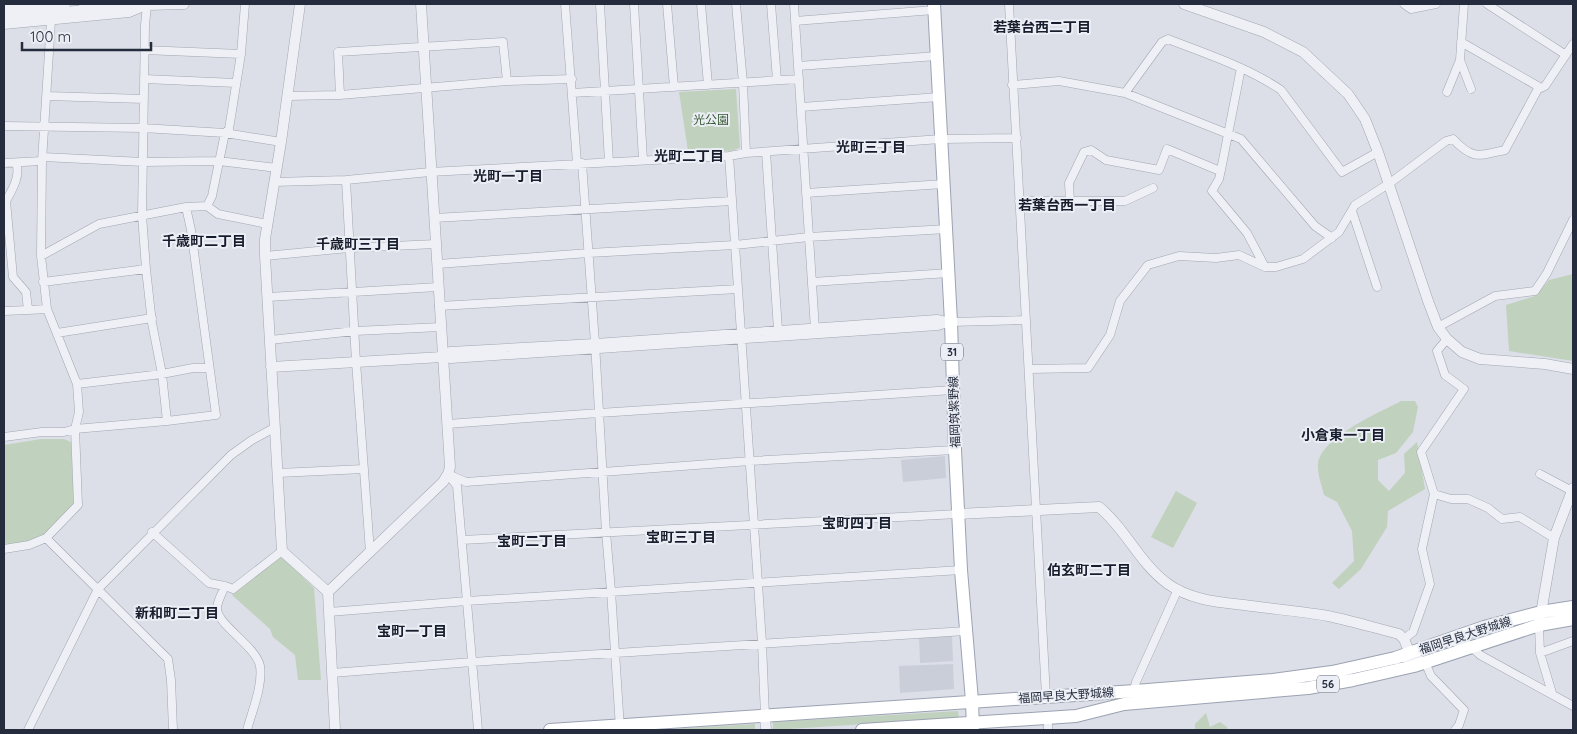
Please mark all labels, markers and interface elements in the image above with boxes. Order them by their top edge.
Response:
district label: 若葉台西二丁目 [993,18,1091,36]
scale bar [22,20,151,52]
text: 100 m [30,27,71,46]
park label: 光公園 [693,112,729,127]
district label: 光町三丁目 [836,138,906,156]
district label: 光町二丁目 [654,147,724,165]
district label: 光町一丁目 [473,167,543,185]
district label: 若葉台西一丁目 [1018,196,1116,214]
district label: 千歳町二丁目 [162,232,246,250]
district label: 千歳町三丁目 [316,235,400,253]
road number: 31 [941,344,963,361]
street label: 福岡筑紫野線 [945,376,963,448]
district label: 小倉東一丁目 [1301,426,1385,444]
district label: 宝町四丁目 [822,514,892,532]
district label: 宝町三丁目 [646,528,716,546]
district label: 宝町二丁目 [497,532,567,550]
district label: 伯玄町二丁目 [1047,561,1131,579]
district label: 新和町二丁目 [135,604,219,622]
street label: 福岡早良大野城線 [1417,613,1513,657]
district label: 宝町一丁目 [377,622,447,640]
road number: 56 [1317,676,1339,692]
street label: 福岡早良大野城線 [1018,684,1114,706]

